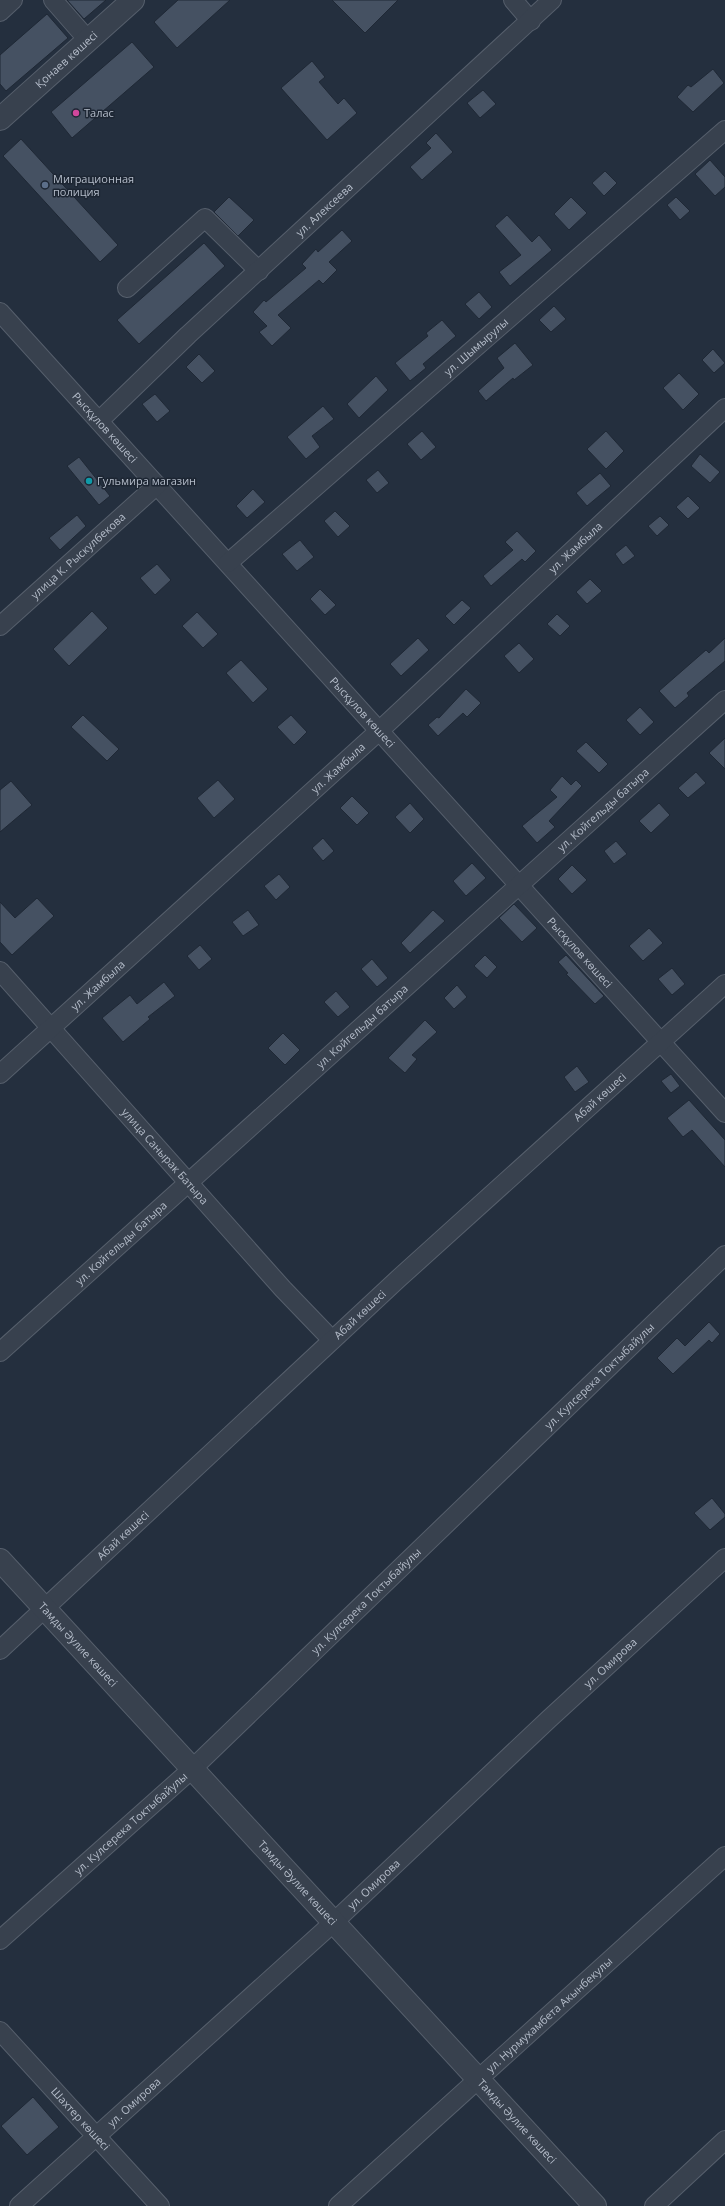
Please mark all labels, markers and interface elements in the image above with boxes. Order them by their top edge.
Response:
street label: Қонаев көшесі [32,27,100,91]
place label: Талас [84,105,114,120]
marker: Талас [71,108,81,118]
place label: Миграционная полиция [53,171,134,199]
street label: ул. Алексеева [292,179,356,239]
marker: Миграционная полиция [40,180,50,190]
street label: ул. Шымырулы [440,314,511,379]
street label: Рысқұлов көшесі [69,389,141,466]
place label: Гульмира магазин [97,473,196,488]
marker: Гульмира магазин [84,476,94,486]
street label: улица К. Рыскулбекова [27,509,128,602]
street label: ул. Жамбыла [545,518,605,576]
street label: Рысқұлов көшесі [327,674,399,751]
street label: ул. Жамбыла [307,739,368,796]
street label: ул. Койгельды батыра [554,764,652,855]
street label: Рысқұлов көшесі [544,914,616,991]
street label: ул. Жамбыла [67,957,128,1014]
street label: ул. Койгельды батыра [313,981,411,1071]
street label: Абай көшесі [570,1069,629,1124]
street label: улица Санырак Батыра [118,1105,212,1207]
street label: ул. Койгельды батыра [72,1197,170,1288]
street label: Абай көшесі [330,1286,389,1342]
street label: ул. Кулсерека Токтыбайулы [541,1319,657,1432]
street label: Абай көшесі [93,1507,152,1563]
street label: ул. Кулсерека Токтыбайулы [308,1544,424,1657]
street label: Тамды Әулие көшесі [35,1599,121,1690]
street label: ул. Омирова [580,1634,640,1691]
street label: ул. Кулсерека Токтыбайулы [70,1769,190,1878]
street label: Тамды Әулие көшесі [255,1837,341,1928]
street label: ул. Омирова [344,1856,403,1912]
street label: ул. Нурмухамбета Акынбекулы [483,1954,615,2075]
street label: ул. Омирова [104,2074,164,2130]
street label: Тамды Әулие көшесі [474,2075,560,2166]
street label: Шахтер көшесі [48,2084,113,2153]

